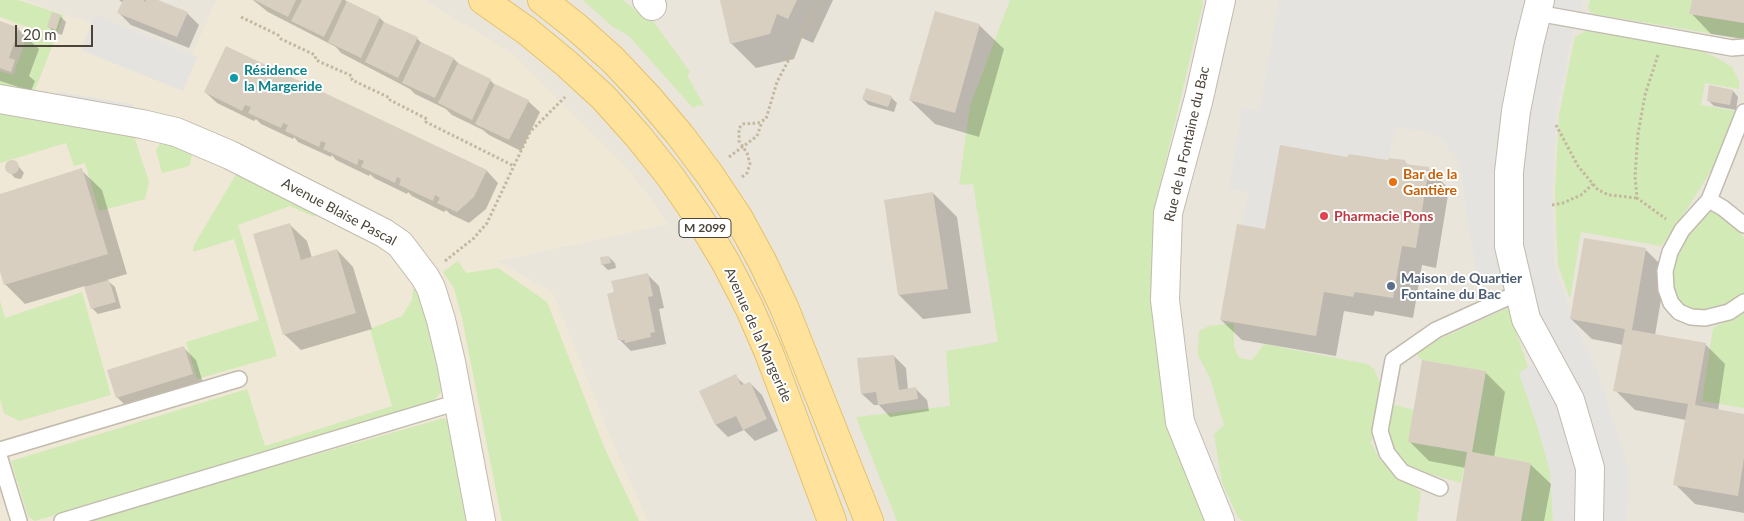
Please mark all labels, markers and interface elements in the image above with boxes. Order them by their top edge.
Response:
scale bar [18,15,95,47]
text: 20 m [23,25,57,43]
place label: Résidence la Margeride [244,62,322,94]
street label: Rue de la Fontaine du Bac [1161,65,1213,223]
marker: Résidence la Margeride [228,72,240,84]
place label: Bar de la Gantière [1403,166,1457,198]
street label: Avenue Blaise Pascal [279,175,399,249]
marker: Bar de la Gantière [1387,176,1399,188]
place label: Pharmacie Pons [1334,208,1433,224]
marker: Pharmacie Pons [1318,210,1330,222]
road number: M 2099 [679,218,731,238]
street label: Avenue de la Margeride [721,265,795,405]
place label: Maison de Quartier Fontaine du Bac [1401,270,1522,302]
marker: Maison de Quartier Fontaine du Bac [1385,280,1397,292]

